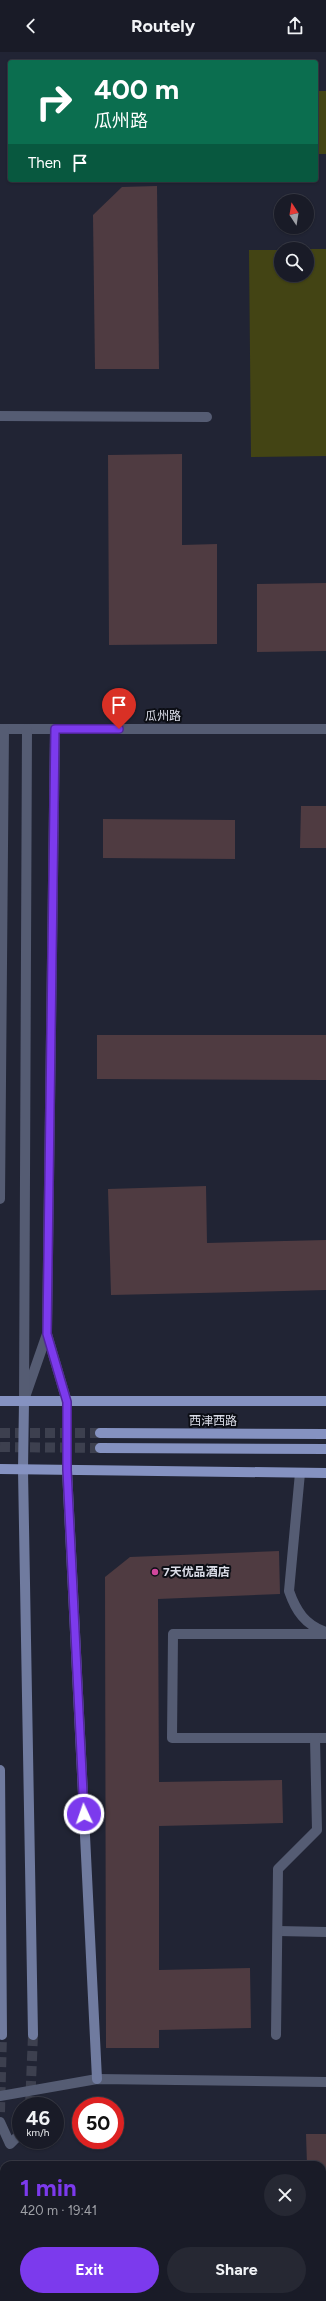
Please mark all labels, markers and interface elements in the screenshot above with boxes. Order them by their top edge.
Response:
icon: back [20,15,42,37]
text: Routely [131,15,195,37]
icon: share [284,15,306,37]
text: 400 m [94,72,179,106]
icon: right [28,76,80,128]
text: 瓜州路 [94,110,148,132]
icon: arrive [69,152,91,174]
text: Then [28,154,61,172]
north arrow [274,194,314,234]
map controls [274,194,314,282]
button: search [274,242,314,282]
pin [102,688,136,729]
icon: arrive [108,694,130,716]
street label: 瓜州路 [145,709,181,723]
street label: 西津西路 [189,1414,237,1428]
place label: 7天优品酒店 [163,1565,230,1579]
marker: 7天优品酒店 [150,1567,160,1577]
position arrow [63,1793,105,1835]
speed limit sign: 50 [72,2097,124,2149]
text: 46 [26,2106,50,2130]
text: km/h [27,2126,49,2139]
text: 1 min [20,2173,77,2202]
button: close [264,2174,306,2216]
text: 420 m · 19:41 [20,2203,97,2218]
button: Exit [20,2247,159,2293]
button: Share [167,2247,306,2293]

